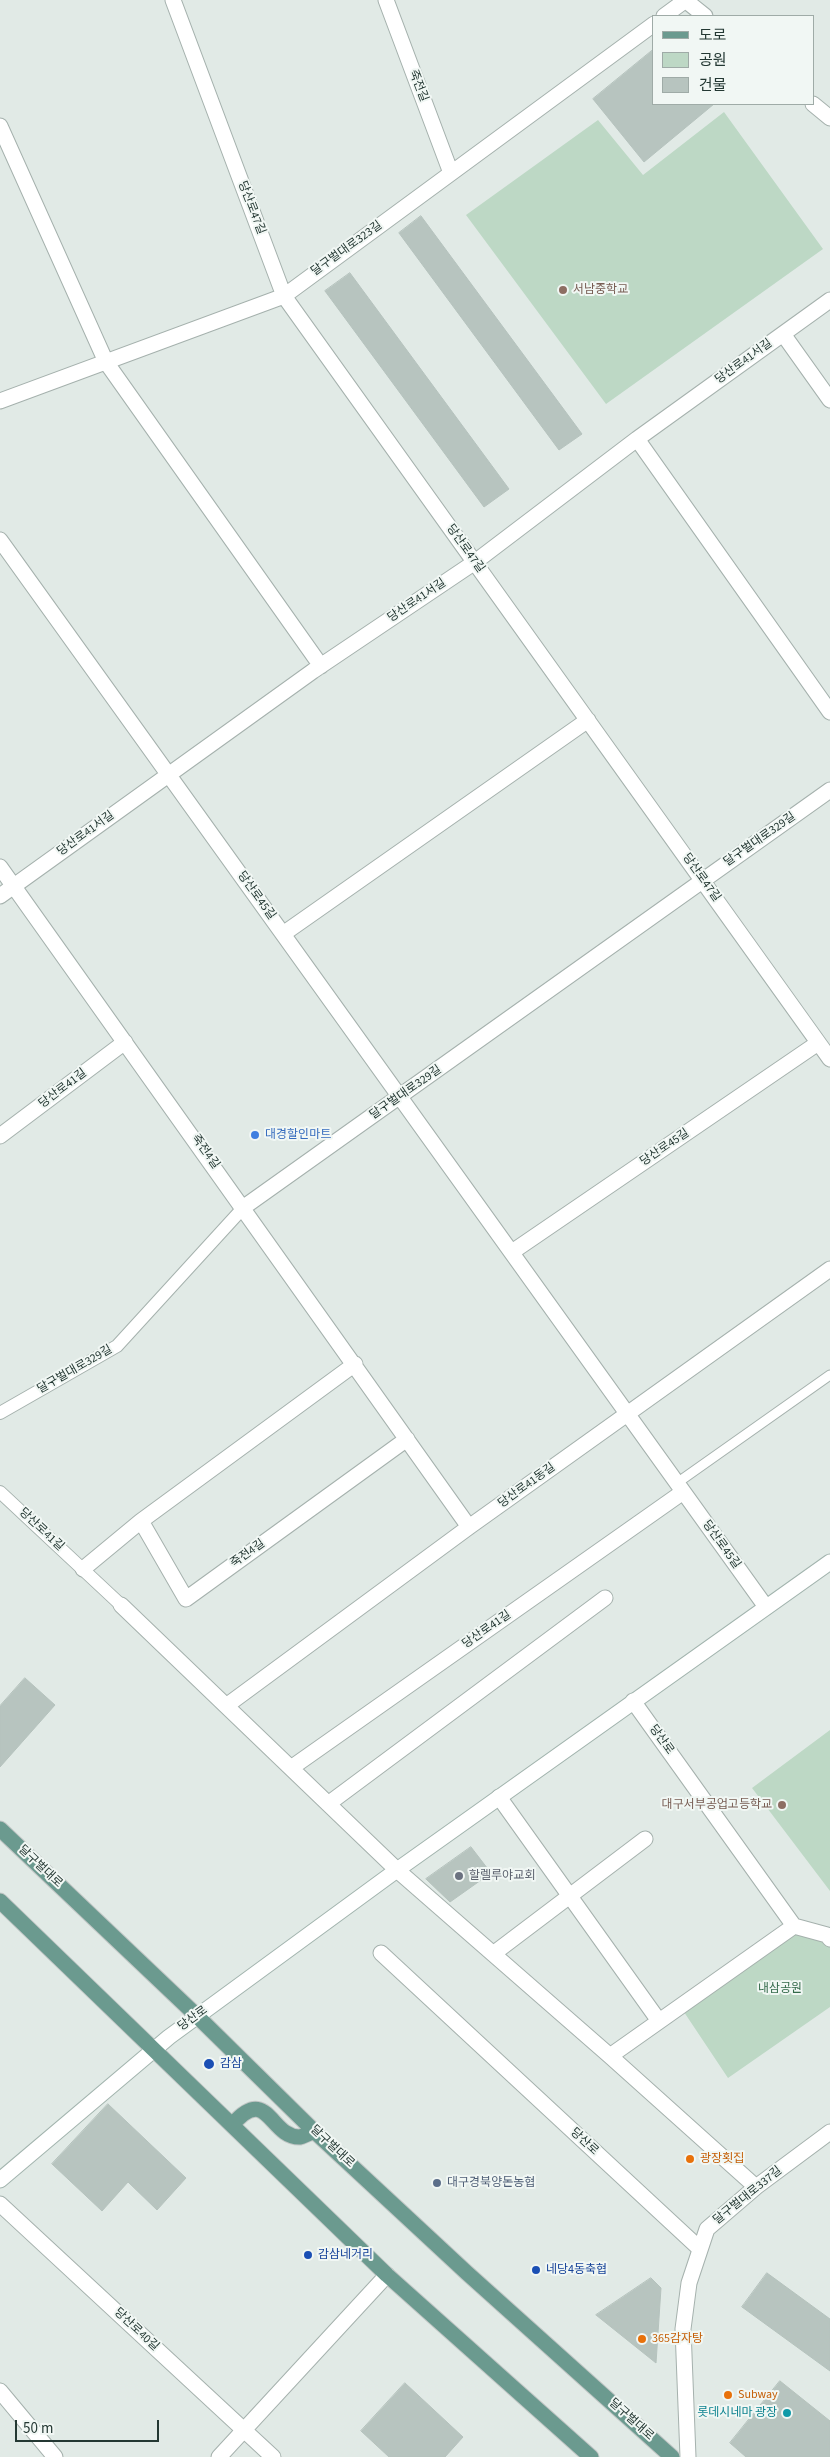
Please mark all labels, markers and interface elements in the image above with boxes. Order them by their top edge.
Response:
legend [652,15,815,105]
text: 도로 [699,25,727,46]
text: 공원 [699,50,727,71]
street label: 죽전길 [405,68,431,104]
text: 건물 [699,75,727,96]
street label: 당산로47길 [234,179,268,237]
street label: 달구벌대로323길 [309,218,385,280]
place label: 서남중학교 [573,283,628,297]
marker: 서남중학교 [557,284,569,296]
street label: 당산로41서길 [713,336,775,388]
street label: 당산로47길 [443,522,487,576]
street label: 당산로41서길 [385,576,449,626]
street label: 당산로41서길 [55,808,117,860]
street label: 달구벌대로329길 [721,810,799,870]
street label: 당산로47길 [679,851,723,905]
street label: 당산로45길 [234,869,278,923]
street label: 달구벌대로329길 [367,1063,445,1123]
street label: 당산로41길 [36,1066,90,1112]
street label: 당산로45길 [638,1126,692,1170]
place label: 대경할인마트 [265,1128,331,1142]
marker: 대경할인마트 [249,1129,261,1141]
street label: 죽전4길 [188,1132,222,1172]
street label: 달구벌대로329길 [35,1343,115,1397]
street label: 당산로41동길 [496,1460,558,1512]
street label: 당산로41길 [16,1506,66,1554]
street label: 당산로45길 [699,1518,743,1572]
street label: 죽전4길 [228,1537,268,1571]
street label: 당산로41길 [460,1608,514,1652]
street label: 당산로 [645,1722,677,1758]
place label: 대구서부공업고등학교 [662,1798,772,1812]
marker: 대구서부공업고등학교 [776,1799,788,1811]
street label: 달구벌대로 [15,1843,65,1891]
place label: 할렐루야교회 [469,1869,535,1883]
marker: 할렐루야교회 [453,1870,465,1882]
park label: 내삼공원 [758,1982,802,1996]
street label: 당산로 [175,2003,211,2035]
marker: 감삼 [202,2057,216,2071]
place label: 감삼 [220,2057,242,2071]
street label: 달구벌대로 [307,2123,357,2171]
street label: 당산로 [567,2125,601,2159]
place label: 광장횟집 [700,2152,744,2166]
marker: 광장횟집 [684,2153,696,2165]
street label: 달구벌대로337길 [711,2164,785,2228]
place label: 대구경북양돈농협 [447,2176,535,2190]
marker: 대구경북양돈농협 [431,2177,443,2189]
place label: 감삼네거리 [318,2248,373,2262]
marker: 감삼네거리 [302,2249,314,2261]
place label: 네당4동축협 [546,2263,607,2277]
marker: 네당4동축협 [530,2264,542,2276]
street label: 당산로40길 [111,2306,161,2354]
place label: 365감자탕 [652,2332,703,2346]
marker: 365감자탕 [636,2333,648,2345]
place label: Subway [738,2388,778,2402]
marker: Subway [722,2389,734,2401]
street label: 달구벌대로 [606,2396,656,2444]
place label: 롯데시네마 광장 [697,2406,777,2420]
marker: 롯데시네마 광장 [781,2407,793,2419]
scale bar [18,2410,161,2442]
text: 50 m [23,2418,53,2439]

